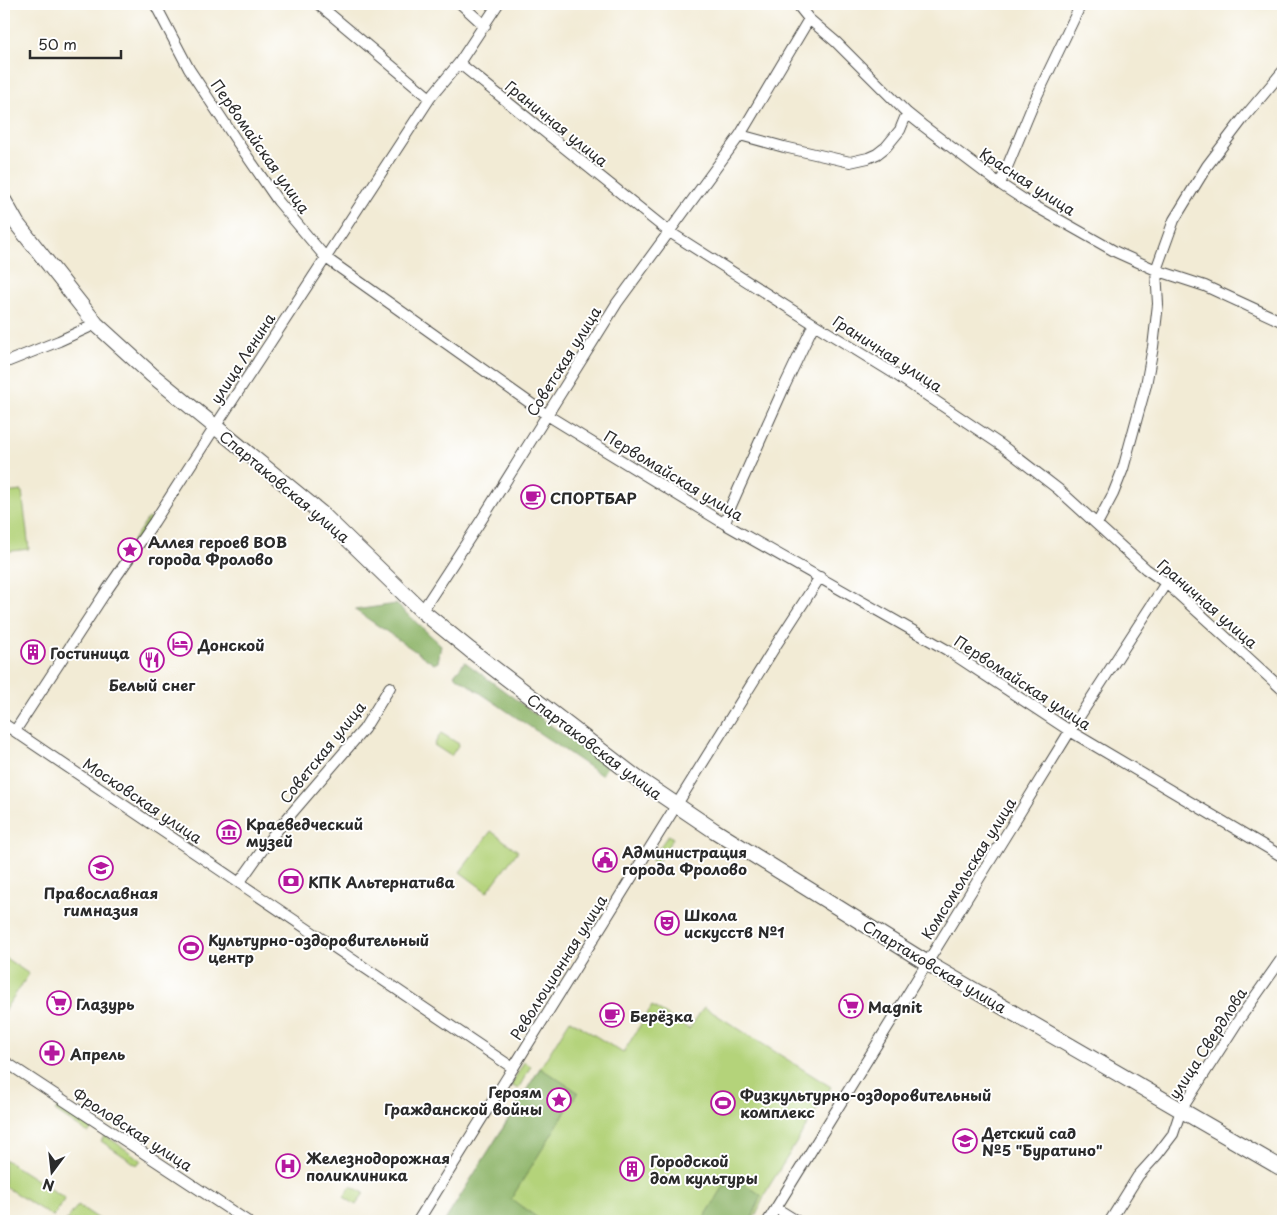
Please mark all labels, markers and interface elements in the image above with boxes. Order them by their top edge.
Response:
scale bar [30,28,121,60]
text: 50 m [38,32,77,55]
street label: Первомайская улица [206,74,316,218]
street label: Граничная улица [501,74,614,172]
street label: Красная улица [976,141,1081,221]
street label: Советская улица [520,301,606,420]
street label: улица Ленина [204,308,280,408]
street label: Граничная улица [829,309,948,397]
street label: Спартаковская улица [215,424,356,548]
street label: Первомайская улица [600,424,749,526]
cafe icon: СПОРТБАР [520,484,546,510]
place label: СПОРТБАР [550,486,637,509]
place label: Аллея героев ВОВ города Фролово [148,530,287,570]
place icon: Аллея героев ВОВ города Фролово [117,537,143,563]
street label: Граничная улица [1153,553,1264,653]
street label: Первомайская улица [950,629,1096,735]
hotel icon: Донской [167,631,193,657]
place label: Донской [197,633,265,656]
building icon: Гостиница [20,639,46,665]
place label: Гостиница [50,641,130,664]
restaurant icon: Белый снег [139,647,165,673]
place label: Белый снег [109,673,196,696]
street label: Спартаковская улица [523,687,668,805]
street label: Советская улица [273,695,371,808]
street label: Московская улица [79,751,208,849]
street label: Комсомольская улица [915,792,1021,943]
place label: Краеведческий музей [246,812,363,852]
museum icon: Краеведческий музей [216,819,242,845]
place label: Администрация города Фролово [622,840,747,880]
public building icon: Администрация города Фролово [592,847,618,873]
school or university icon: Православная гимназия [88,855,114,881]
bank icon: КПК Альтернатива [278,868,304,894]
place label: КПК Альтернатива [308,870,455,893]
place label: Православная гимназия [44,881,158,921]
street label: Революционная улица [504,890,612,1044]
place label: Школа искусств №1 [684,903,785,943]
theatre icon: Школа искусств №1 [654,910,680,936]
street label: Спартаковская улица [859,914,1012,1018]
place label: Культурно-оздоровительный центр [208,928,429,968]
sports icon: Культурно-оздоровительный центр [178,935,204,961]
street label: улица Свердлова [1162,982,1252,1103]
supermarket icon: Глазурь [46,990,72,1016]
place label: Глазурь [76,992,134,1015]
supermarket icon: Magnit [838,993,864,1019]
place label: Magnit [868,995,923,1018]
cafe icon: Берёзка [599,1002,625,1028]
place label: Берёзка [630,1004,693,1027]
pharmacy icon: Апрель [39,1040,65,1066]
place label: Апрель [69,1042,125,1065]
place label: Героям Гражданской войны [384,1080,542,1120]
street label: Фроловская улица [69,1082,198,1177]
place label: Физкультурно-оздоровительный комплекс [740,1083,991,1123]
place icon: Героям Гражданской войны [546,1087,572,1113]
sports icon: Физкультурно-оздоровительный комплекс [710,1090,736,1116]
place label: Детский сад №5 "Буратино" [981,1121,1103,1161]
school or university icon: Детский сад №5 "Буратино" [952,1128,978,1154]
place label: Железнодорожная поликлиника [306,1146,450,1186]
north arrow [28,1148,78,1198]
place label: Городской дом культуры [650,1149,758,1189]
hospital icon: Железнодорожная поликлиника [275,1153,301,1179]
building icon: Городской дом культуры [619,1156,645,1182]
text: N [40,1173,57,1197]

